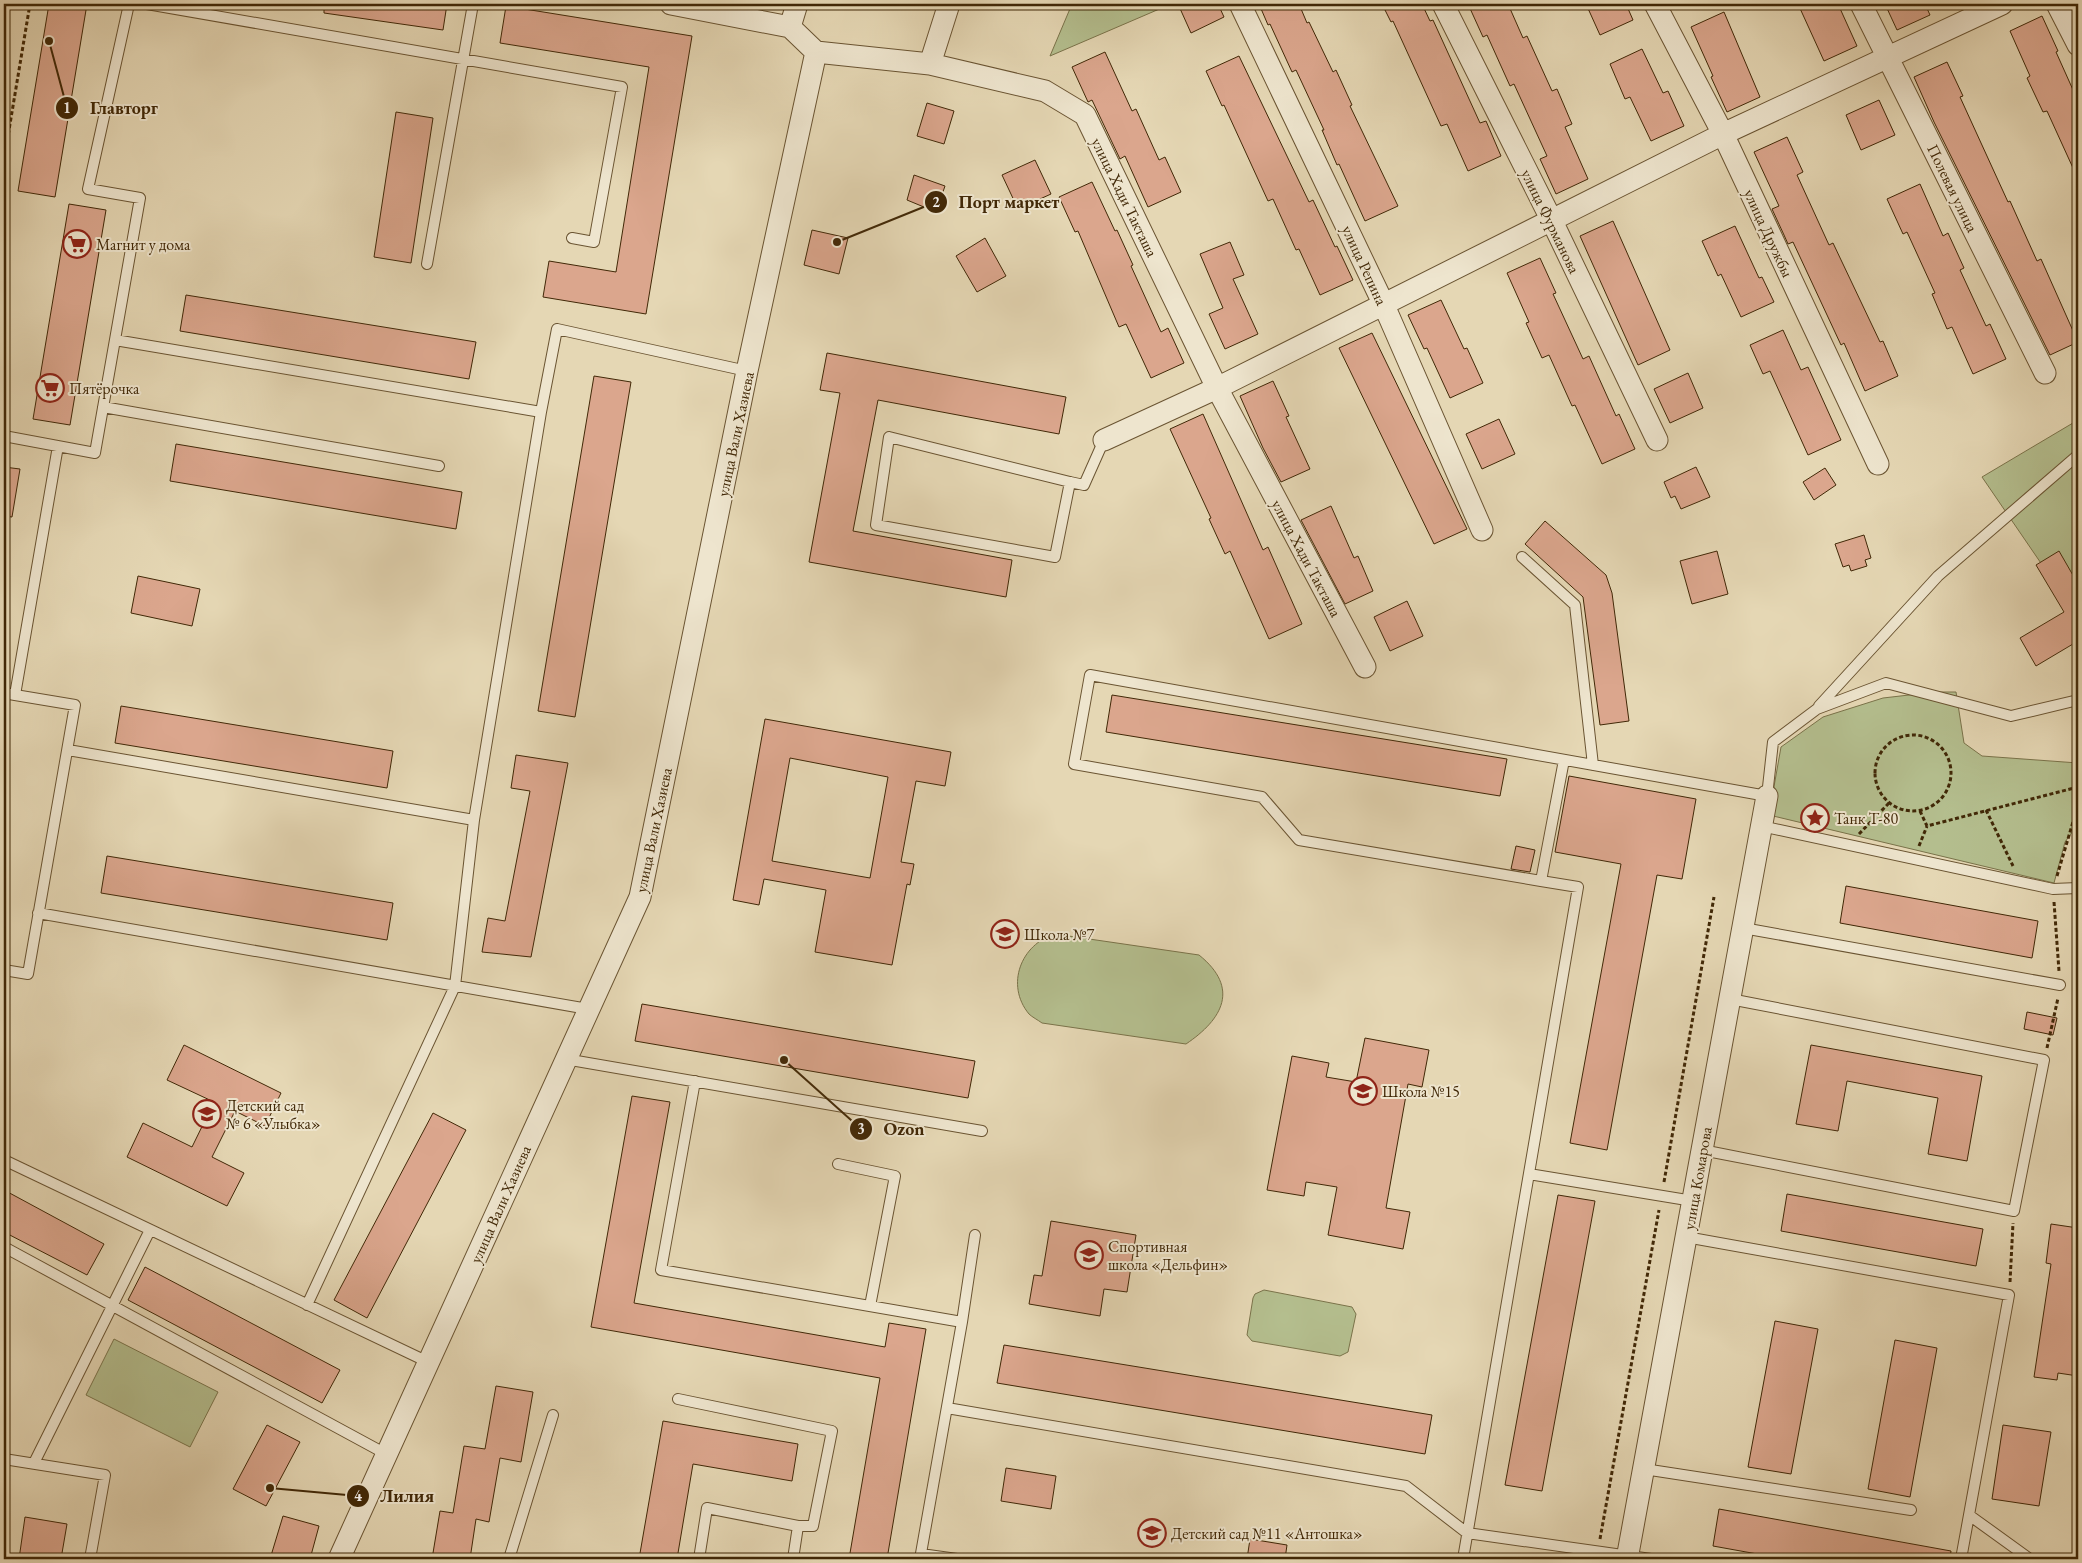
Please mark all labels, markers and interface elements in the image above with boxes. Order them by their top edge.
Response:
callout: Главторг [55,91,168,124]
text: Главторг [90,96,158,119]
text: 1 [63,98,71,117]
street label: улица Хади Такташа [1086,134,1163,261]
street label: Полевая улица [1922,141,1983,236]
street label: улица Фурманова [1516,166,1585,277]
callout: Порт маркет [924,185,1070,218]
street label: улица Дружбы [1739,186,1798,281]
text: Порт маркет [959,190,1059,213]
text: 2 [932,192,940,211]
street label: улица Репина [1337,222,1393,309]
supermarket icon: Магнит у дома [62,229,92,259]
place label: Магнит у дома [96,234,191,255]
street label: улица Вали Хазиева [712,369,759,498]
supermarket icon: Пятёрочка [35,373,65,403]
place label: Пятёрочка [69,378,140,399]
street label: улица Хади Такташа [1267,496,1347,621]
street label: улица Вали Хазиева [630,765,677,894]
place icon: Танк Т-80 [1800,803,1830,833]
place label: Танк Т-80 [1834,808,1898,829]
school or university icon: Школа №7 [990,919,1020,949]
place label: Школа №7 [1024,924,1095,945]
school or university icon: Школа №15 [1348,1076,1378,1106]
place label: Школа №15 [1382,1081,1460,1102]
place label: Детский сад № 6 «Улыбка» [226,1095,320,1134]
school or university icon: Детский сад № 6 «Улыбка» [192,1099,222,1129]
callout: Ozon [849,1113,935,1146]
text: Ozon [884,1117,924,1140]
text: 3 [857,1119,865,1138]
street label: улица Комарова [1678,1124,1717,1231]
street label: улица Вали Хазиева [465,1141,536,1267]
place label: Спортивная школа «Дельфин» [1108,1236,1228,1275]
school or university icon: Спортивная школа «Дельфин» [1074,1240,1104,1270]
callout: Лилия [345,1479,444,1512]
text: Лилия [380,1484,434,1507]
text: 4 [354,1486,363,1505]
school or university icon: Детский сад №11 «Антошка» [1137,1518,1167,1548]
place label: Детский сад №11 «Антошка» [1171,1523,1362,1544]

